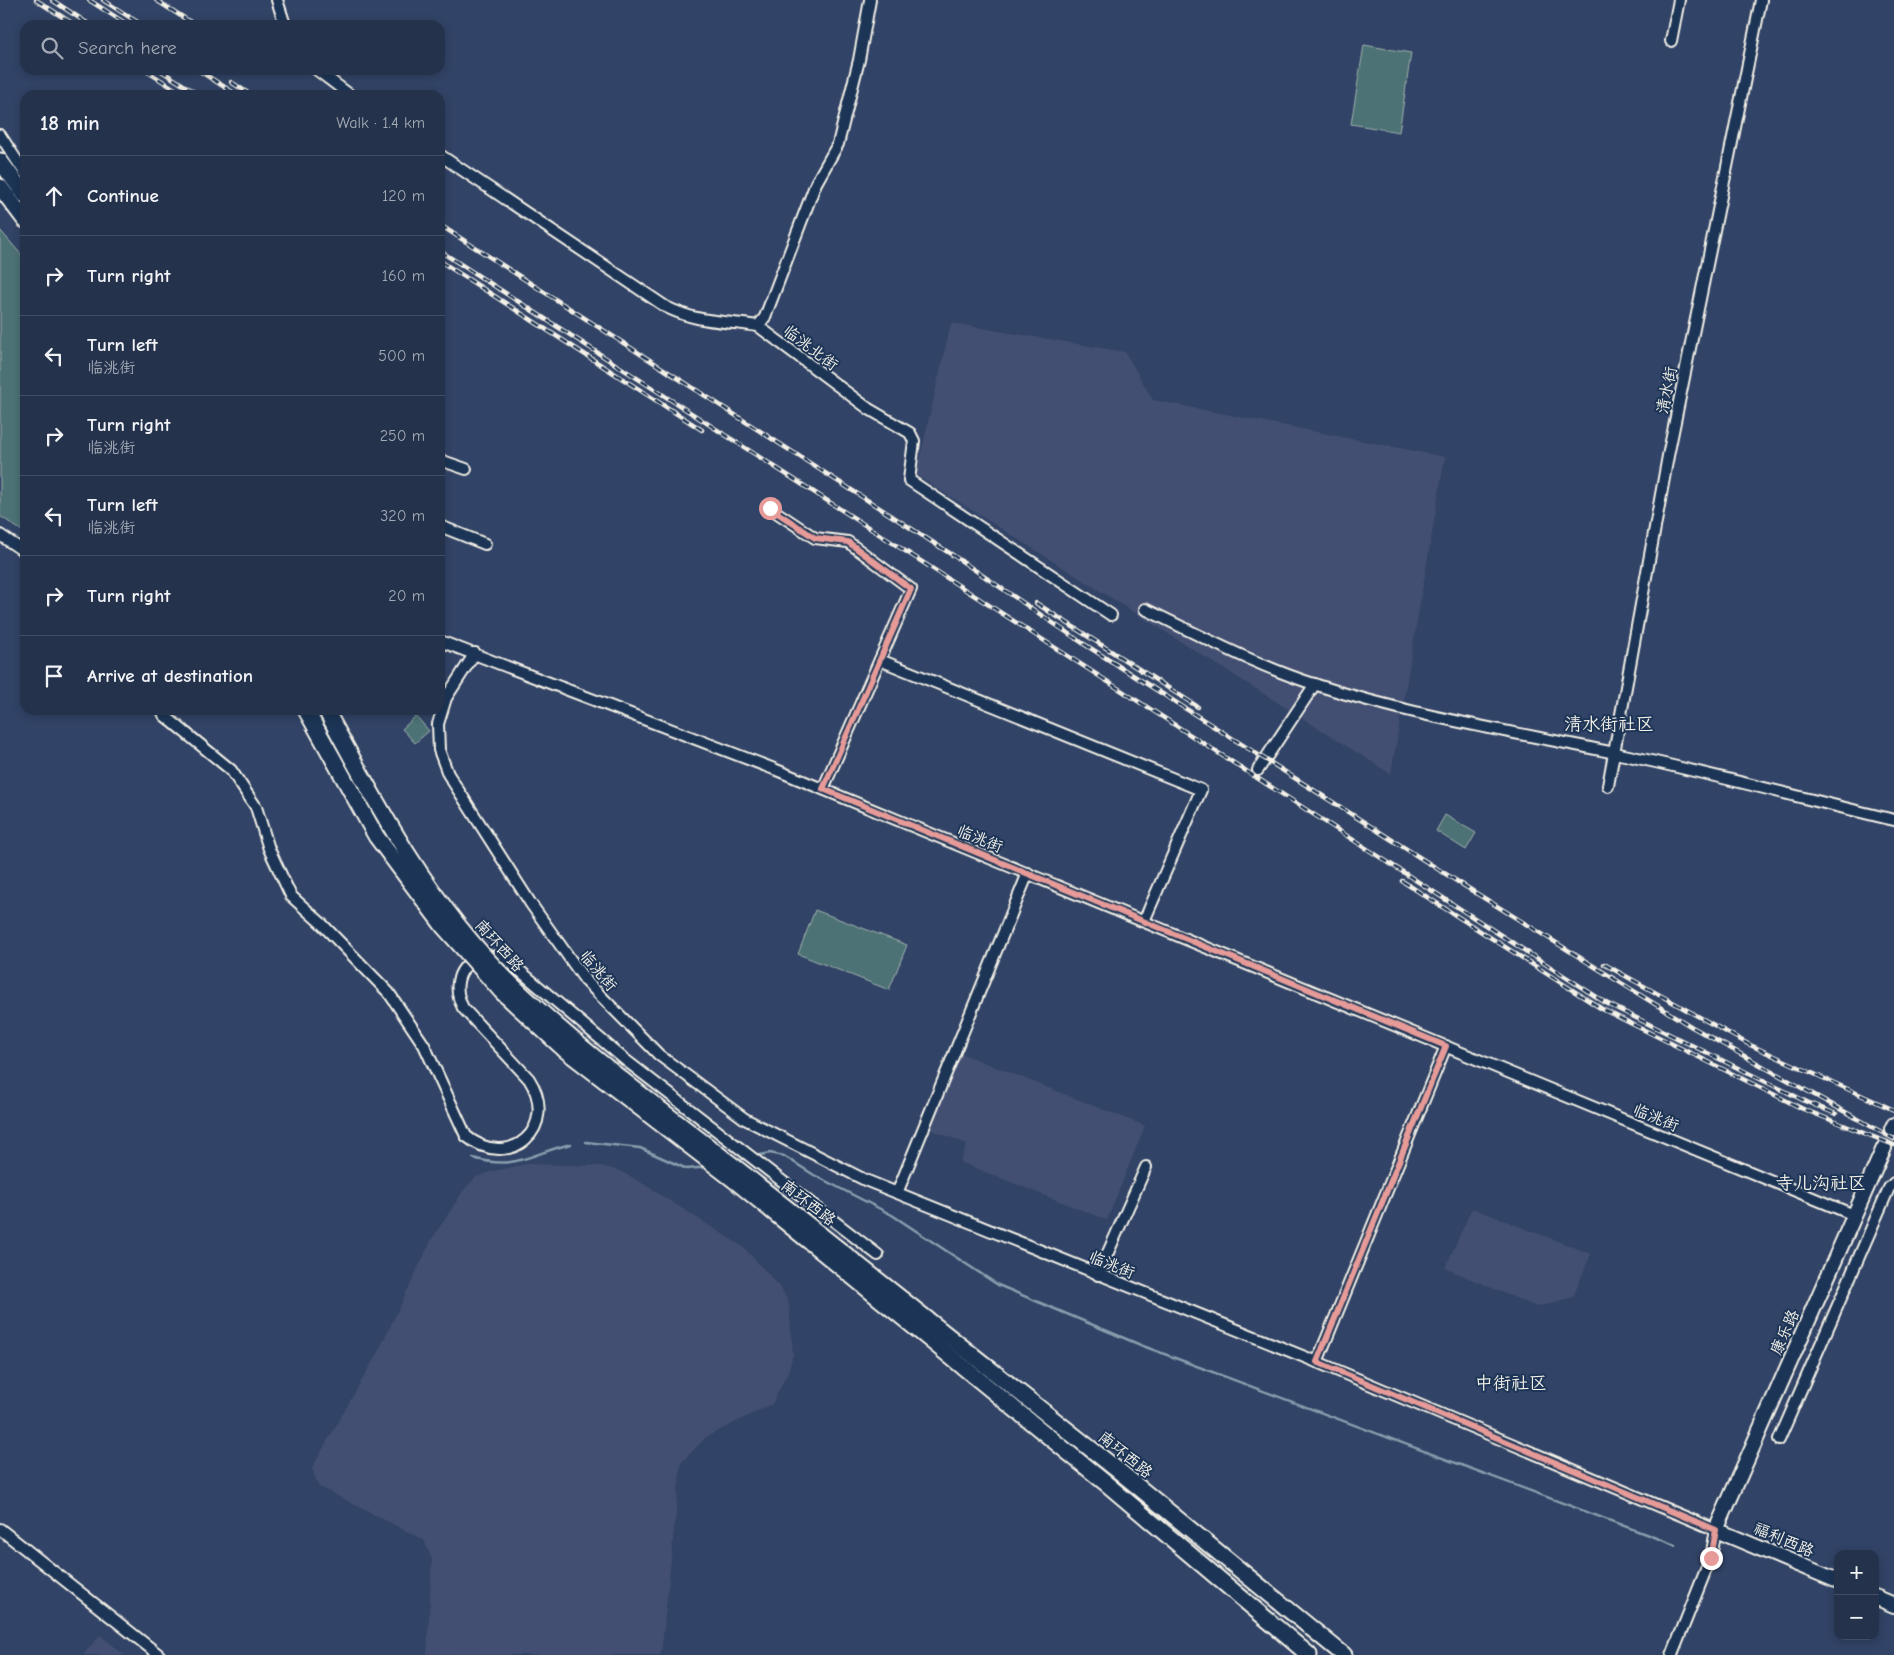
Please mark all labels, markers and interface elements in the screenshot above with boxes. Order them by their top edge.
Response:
search box [20,20,445,75]
icon: search [38,34,66,62]
text: Search here [78,37,177,59]
text: 18 min [40,111,100,135]
text: Walk · 1.4 km [336,114,425,132]
icon: ahead [40,182,68,210]
text: Continue [87,185,159,207]
text: 120 m [382,187,425,205]
icon: right [40,262,68,290]
text: Turn right [87,265,171,287]
text: 160 m [382,267,425,285]
street label: 临洮北街 [779,321,841,374]
text: Turn left [87,334,158,356]
icon: left [40,342,68,370]
text: 500 m [378,347,425,365]
text: 临洮街 [87,359,135,377]
street label: 清水街 [1654,365,1680,415]
text: Turn right [87,414,171,436]
icon: right [40,422,68,450]
text: 250 m [380,427,425,445]
text: 临洮街 [87,439,135,457]
text: Turn left [87,494,158,516]
route start [759,497,782,520]
icon: left [40,502,68,530]
text: 320 m [380,507,425,525]
text: 临洮街 [87,519,135,537]
icon: right [40,582,68,610]
text: Turn right [87,585,171,607]
text: 20 m [388,587,425,605]
icon: arrive [40,662,68,690]
text: Arrive at destination [87,665,253,687]
district label: 清水街社区 [1564,714,1654,735]
street label: 临洮街 [954,822,1005,856]
street label: 南环西路 [471,916,527,975]
street label: 临洮街 [576,946,621,995]
street label: 临洮街 [1630,1101,1681,1135]
district label: 寺儿沟社区 [1776,1173,1866,1194]
street label: 南环西路 [778,1176,839,1230]
street label: 临洮街 [1086,1248,1137,1282]
street label: 康乐路 [1767,1307,1803,1358]
district label: 中街社区 [1475,1373,1547,1394]
street label: 南环西路 [1095,1428,1156,1482]
street label: 福利西路 [1751,1519,1817,1561]
route end [1700,1547,1723,1570]
map controls [1834,1550,1879,1640]
button: + [1834,1550,1879,1595]
button: − [1834,1595,1879,1640]

